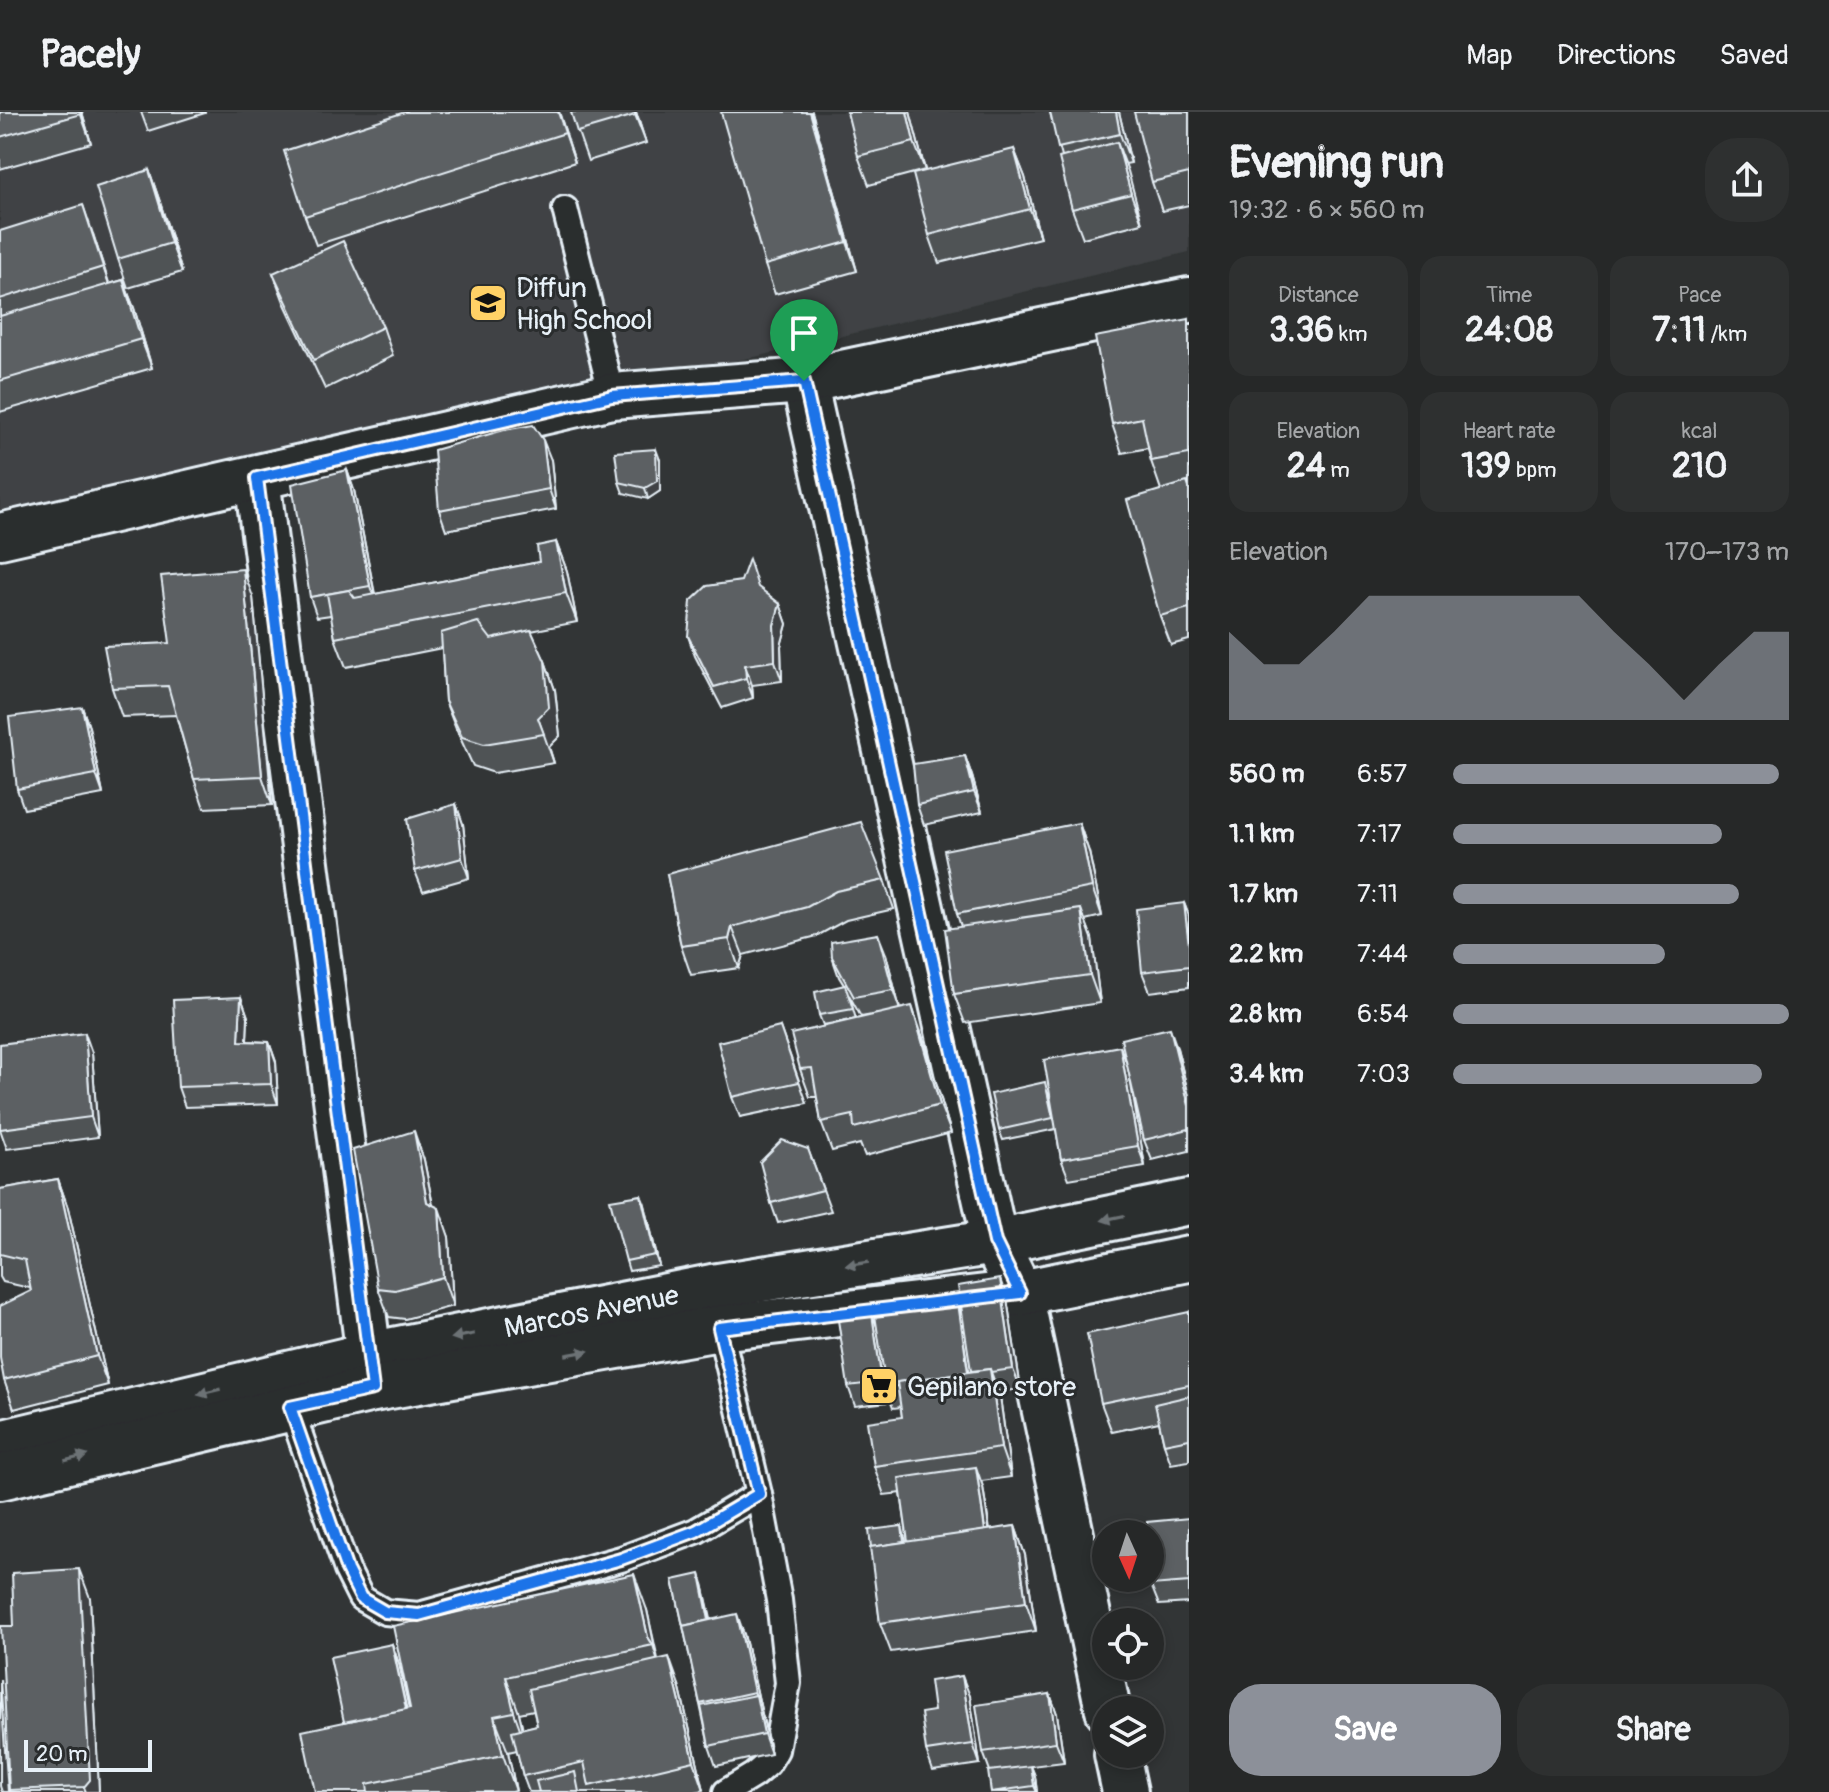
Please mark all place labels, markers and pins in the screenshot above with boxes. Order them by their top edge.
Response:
place label: Diffun High School [516,271,653,338]
school or university icon: Diffun High School [467,282,509,324]
pin [770,299,838,381]
supermarket icon: Gepilano store [858,1365,900,1407]
place label: Gepilano store [907,1370,1076,1405]

